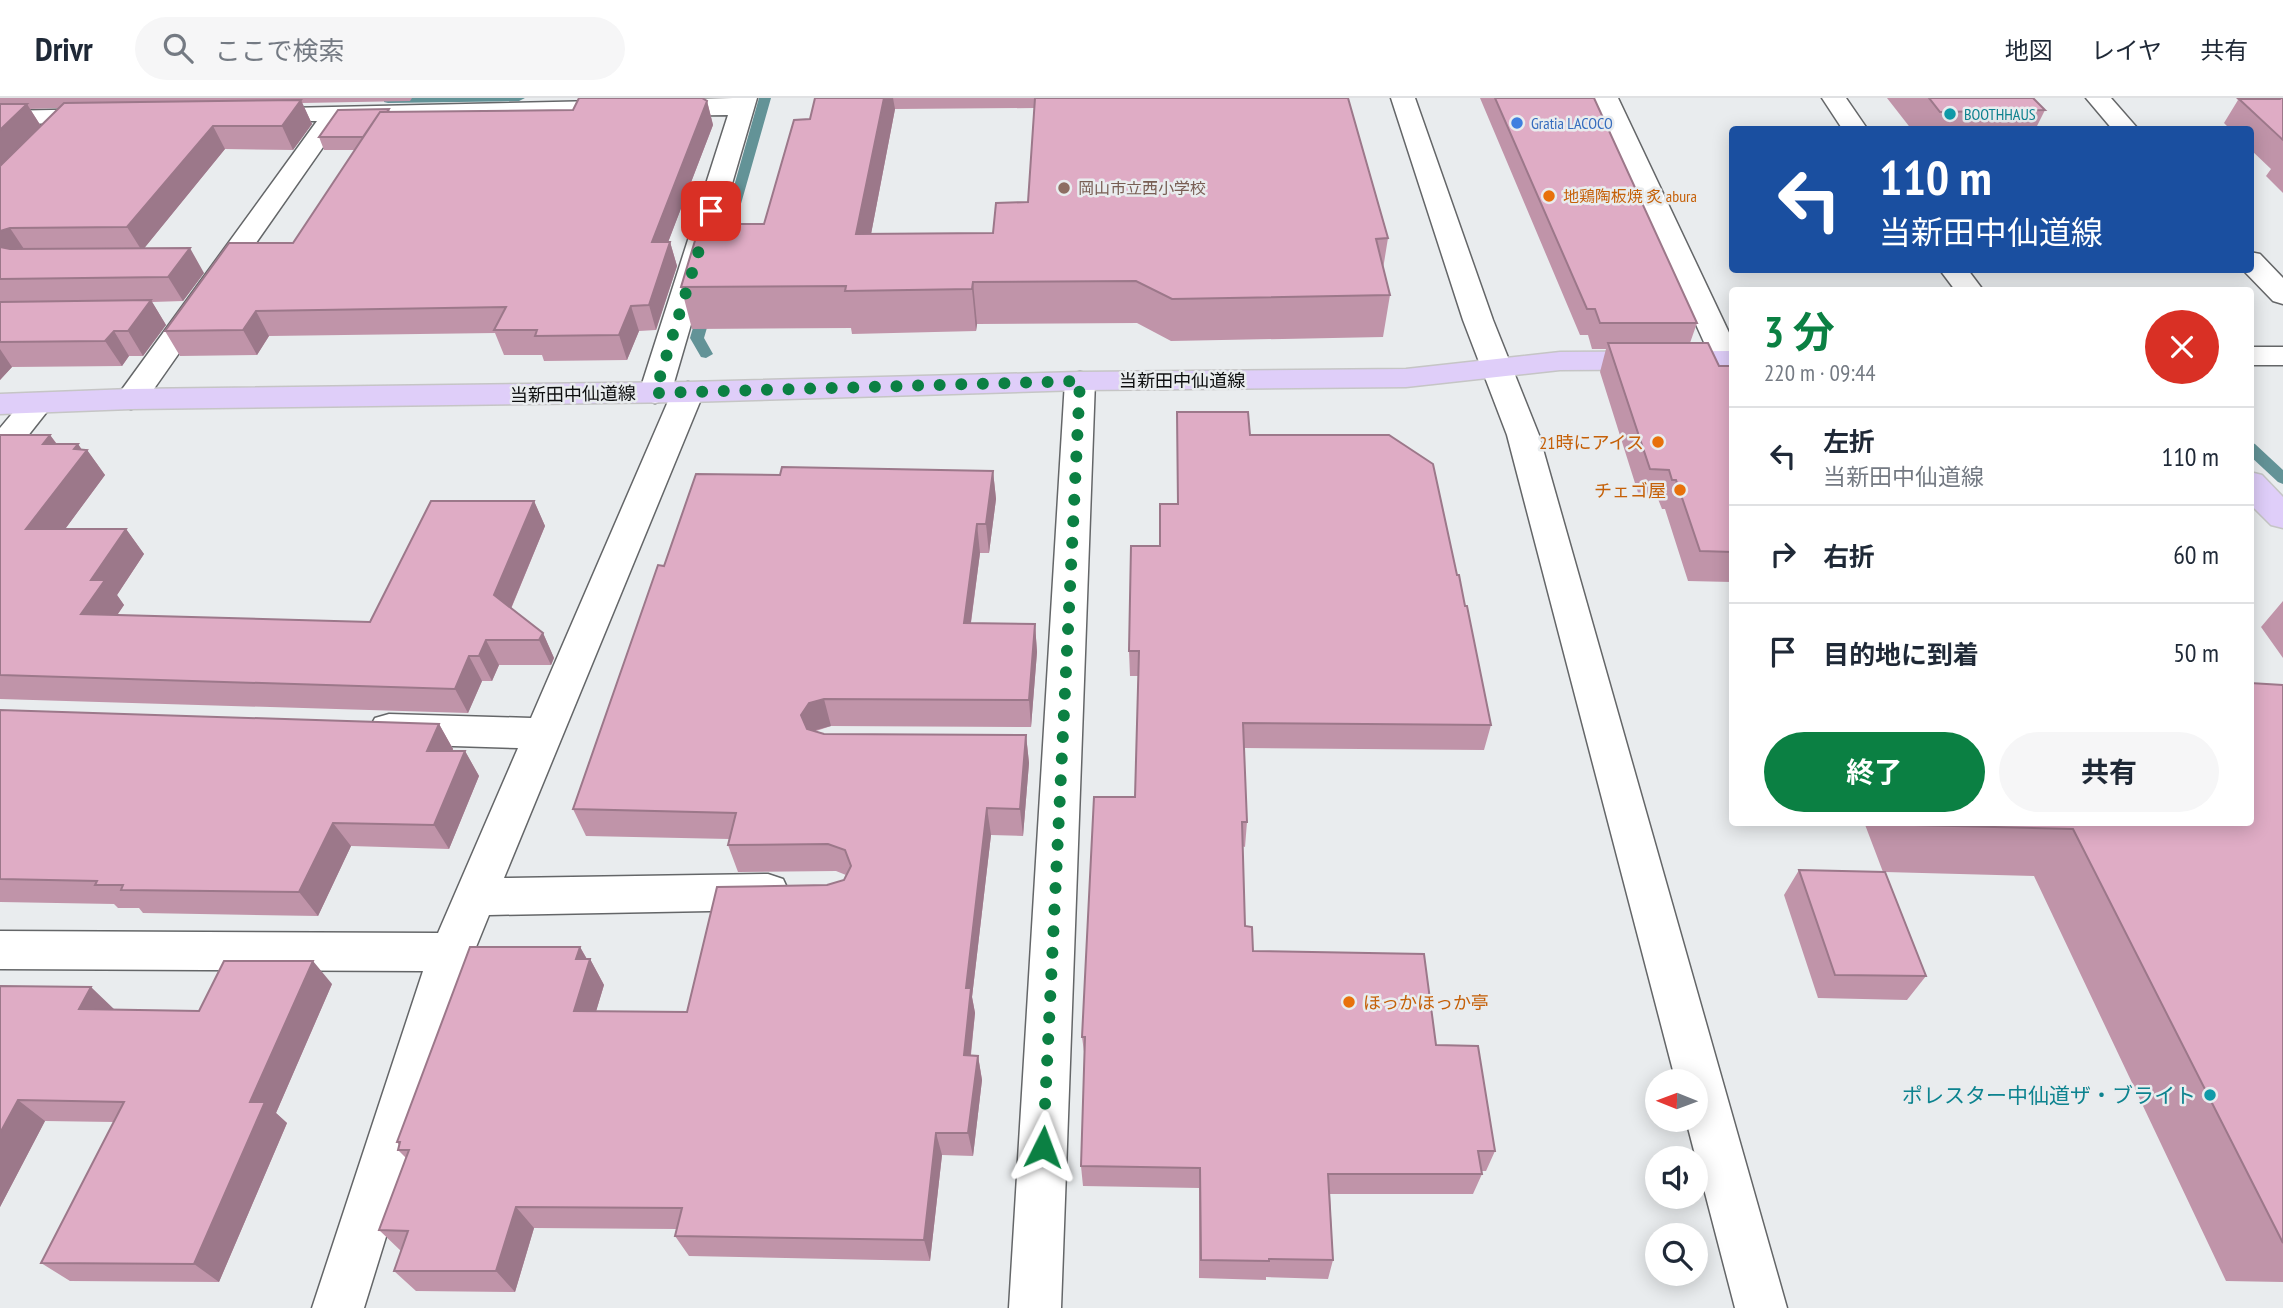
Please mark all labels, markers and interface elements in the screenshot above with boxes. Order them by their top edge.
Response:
search box [135,17,625,80]
text: Drivr [35,27,93,70]
icon: search [159,29,197,67]
text: ここで検索 [215,34,345,67]
text: 地図 [2005,35,2053,66]
text: レイヤ [2091,35,2162,66]
text: 共有 [2200,35,2248,66]
place label: BOOTHHAUS [1964,104,2036,124]
marker: BOOTHHAUS [1942,106,1958,122]
place label: Gratia LACOCO [1531,113,1613,133]
marker: Gratia LACOCO [1509,115,1525,131]
text: 110 m [1879,145,1992,209]
icon: left [1764,154,1855,245]
place label: 岡山市立西小学校 [1078,178,1206,198]
marker: 岡山市立西小学校 [1056,180,1072,196]
pin [681,181,741,241]
place label: 地鶏陶板焼 炙 abura [1563,186,1697,206]
marker: 地鶏陶板焼 炙 abura [1541,188,1557,204]
icon: arrive [692,192,730,230]
text: 当新田中仙道線 [1879,211,2103,253]
text: 3 分 [1764,304,1835,359]
button: close [2145,310,2219,384]
text: 220 m · 09:44 [1764,358,1876,387]
street label: 当新田中仙道線 [1119,369,1245,392]
street label: 当新田中仙道線 [510,381,636,407]
text: 左折 [1823,425,1875,458]
place label: 21時にアイス [1539,431,1644,454]
marker: 21時にアイス [1650,434,1666,450]
icon: left [1764,437,1802,475]
text: 110 m [2161,440,2219,473]
text: 当新田中仙道線 [1823,462,1984,491]
place label: チェゴ屋 [1594,479,1666,502]
marker: チェゴ屋 [1672,482,1688,498]
icon: right [1764,535,1802,573]
text: 60 m [2173,538,2219,571]
text: 右折 [1823,540,1875,573]
icon: arrive [1764,633,1802,671]
text: 50 m [2173,636,2219,669]
text: 目的地に到着 [1823,638,1979,671]
button: 終了 [1764,732,1985,812]
button: 共有 [1999,732,2219,812]
place label: ほっかほっか亭 [1363,991,1489,1014]
marker: ほっかほっか亭 [1341,994,1357,1010]
north arrow [1645,1069,1708,1132]
map controls [1645,1069,1708,1286]
place label: ポレスター中仙道ザ・ブライト [1902,1082,2196,1109]
marker: ポレスター中仙道ザ・ブライト [2202,1087,2218,1103]
position arrow [1006,1110,1080,1184]
button: sound [1645,1146,1708,1209]
button: search [1645,1223,1708,1286]

